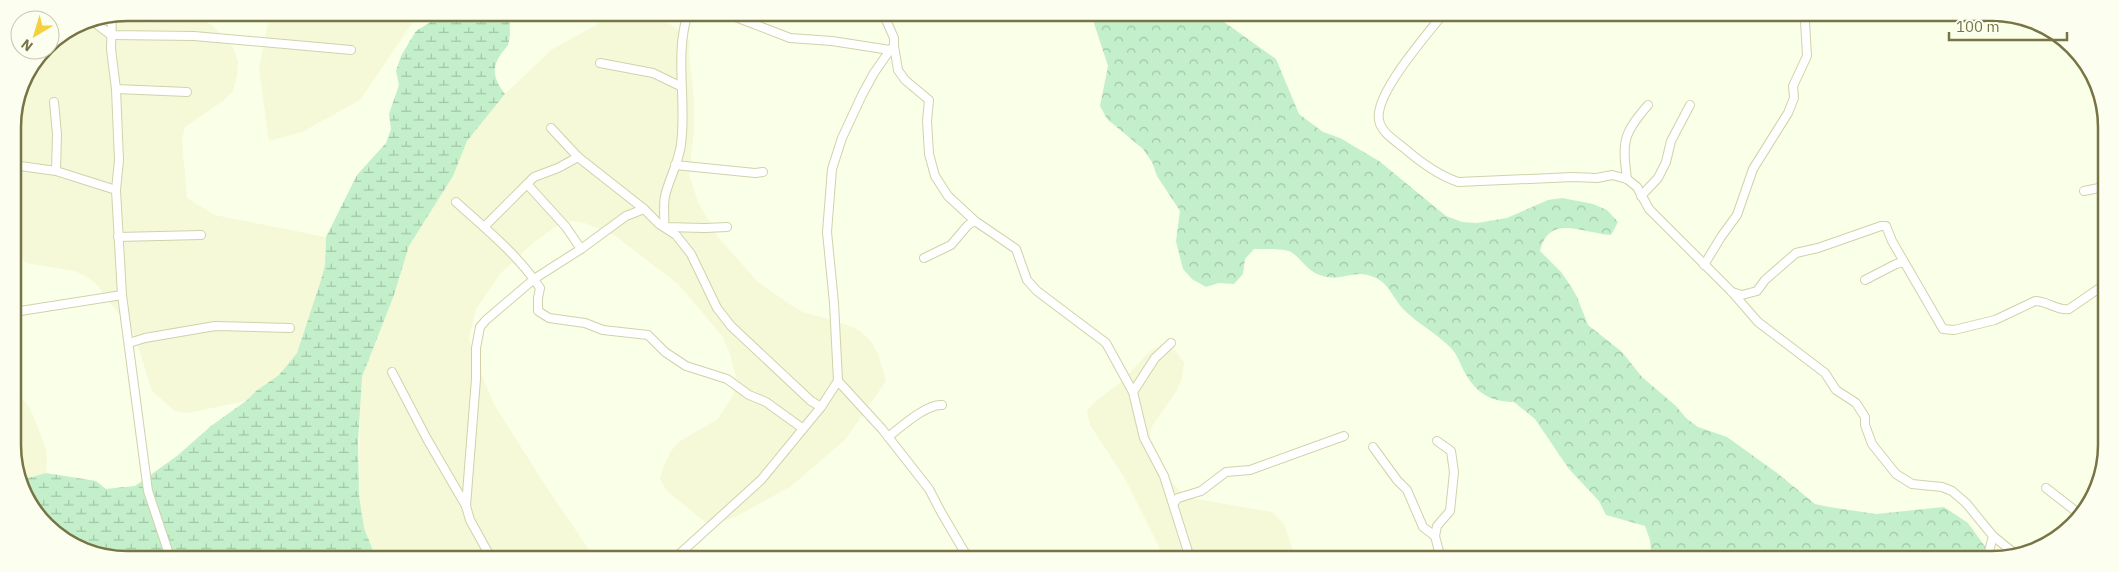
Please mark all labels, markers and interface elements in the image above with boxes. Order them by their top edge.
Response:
north arrow [10,10,60,60]
scale bar [1949,10,2066,42]
text: 100 m [1956,17,2000,36]
text: N [17,35,37,55]

